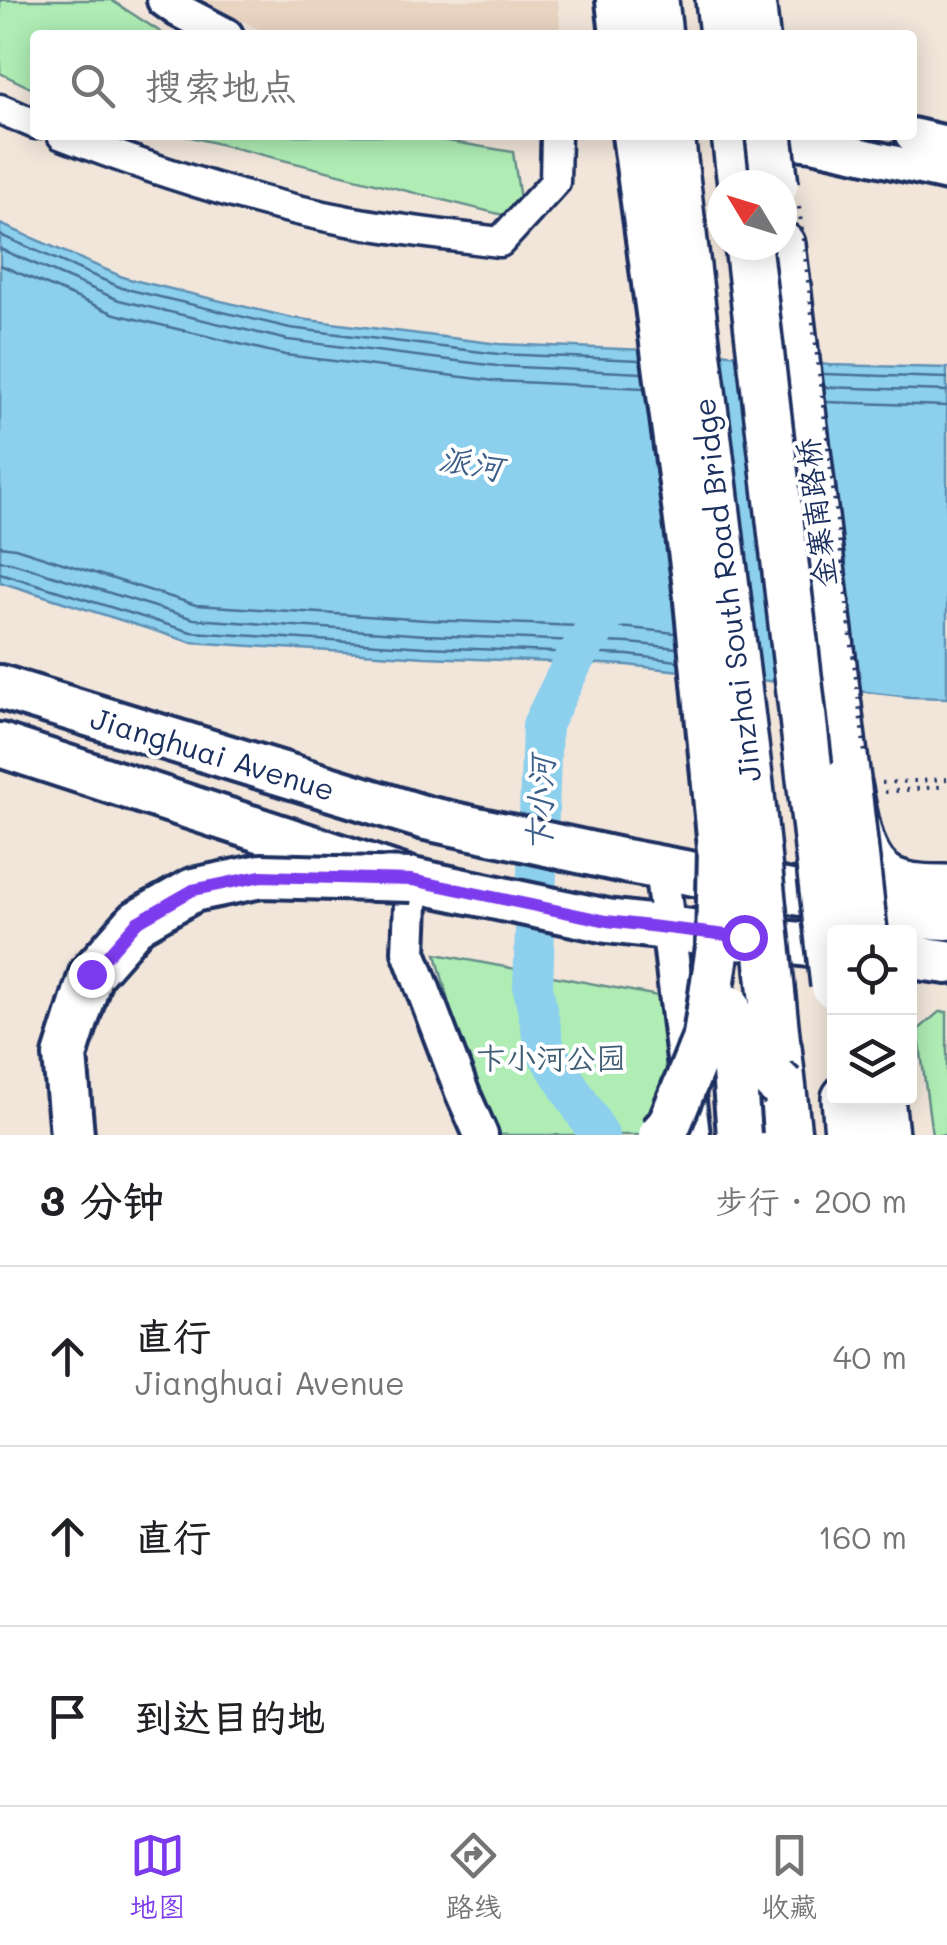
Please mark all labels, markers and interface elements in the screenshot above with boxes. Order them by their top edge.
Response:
search box [30,30,917,140]
icon: search [65,58,120,113]
text: 搜索地点 [145,60,297,110]
north arrow [707,170,797,260]
street label: Jinzhai South Road Bridge [683,396,769,784]
water label: 派河 [436,436,511,489]
street label: 金寨南路桥 [786,436,844,590]
street label: Jianghuai Avenue [86,697,340,809]
water label: 卞小河 [516,750,562,853]
route start [722,915,768,961]
map controls [827,925,917,1105]
button: locate [827,925,917,1015]
route end [69,952,115,998]
button: layers [827,1015,917,1105]
park label: 卞小河公园 [476,1037,626,1077]
text: 3 分钟 [40,1172,164,1227]
text: 步行 · 200 m [716,1179,907,1221]
text: 直行 [135,1310,211,1360]
icon: ahead [40,1329,95,1384]
text: 40 m [833,1335,907,1377]
text: Jianghuai Avenue [135,1361,405,1403]
icon: ahead [40,1509,95,1564]
text: 直行 [135,1511,211,1561]
text: 160 m [818,1515,907,1557]
icon: arrive [40,1689,95,1744]
text: 到达目的地 [135,1691,325,1741]
tab: 地图 [130,1828,186,1925]
tab: 路线 [445,1828,501,1925]
tab: 收藏 [761,1828,817,1925]

